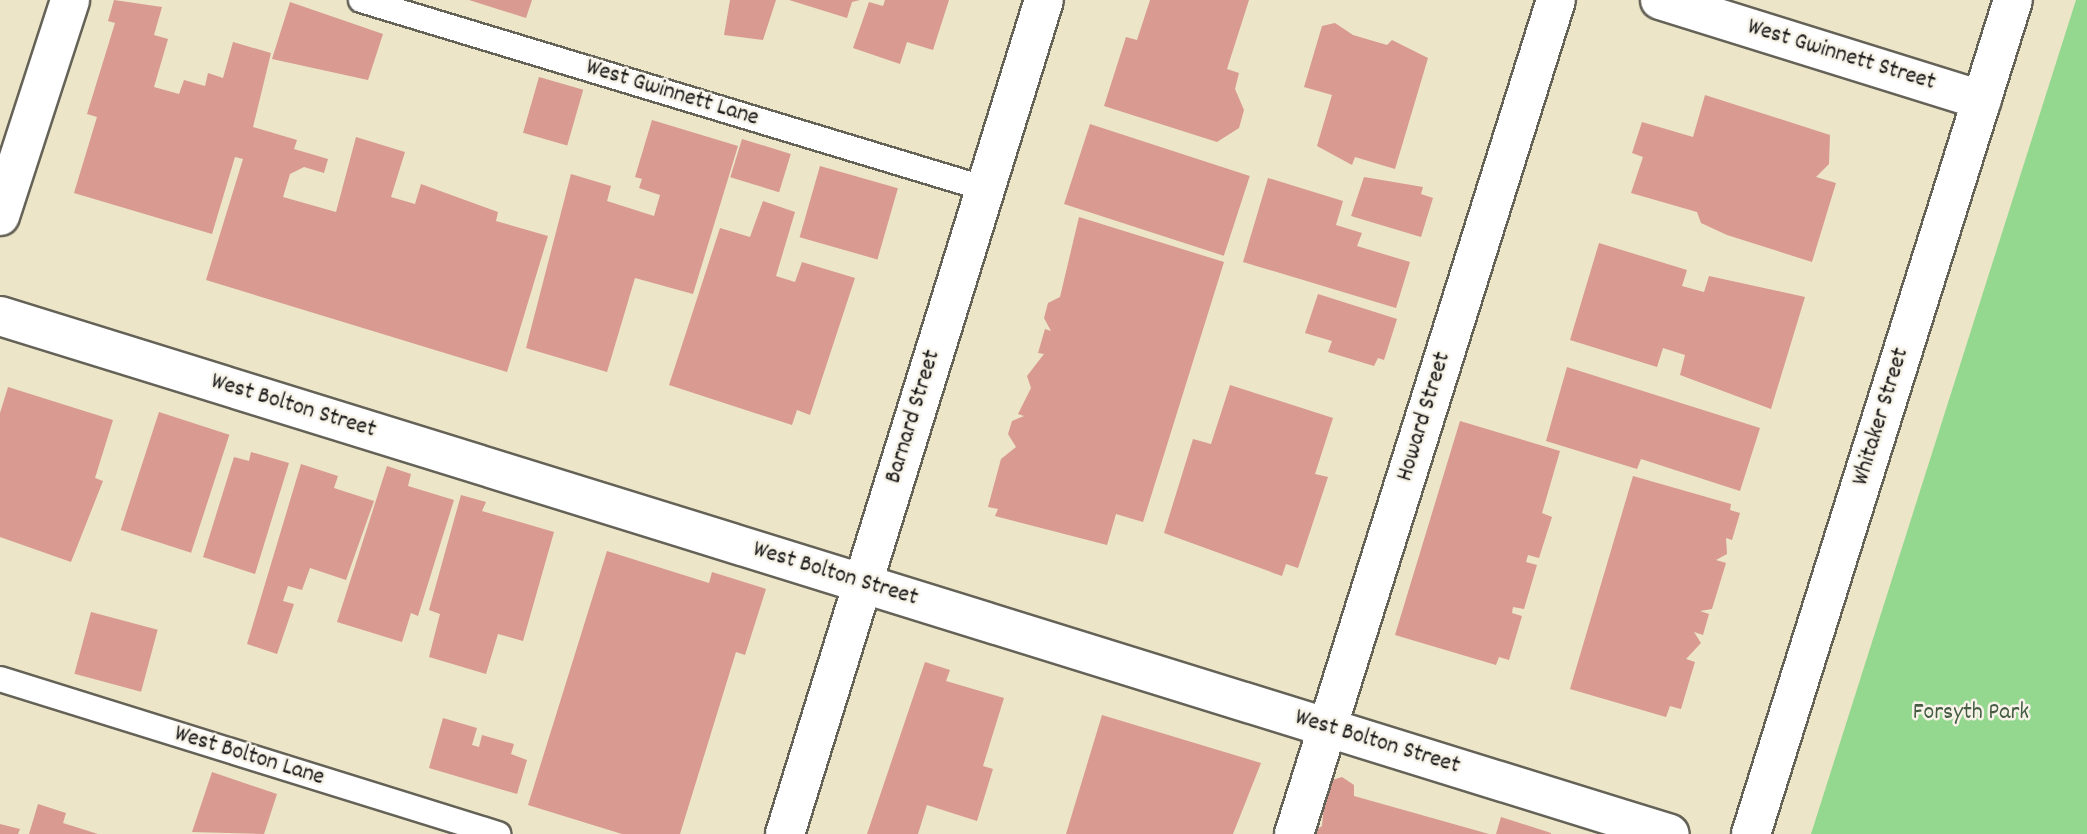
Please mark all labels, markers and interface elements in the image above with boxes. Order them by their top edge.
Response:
street label: West Gwinnett Street [1744,14,1938,98]
street label: West Gwinnett Lane [582,54,762,134]
street label: Whitaker Street [1847,345,1917,489]
street label: Barnard Street [880,347,948,487]
street label: Howard Street [1392,349,1458,485]
street label: West Bolton Street [207,368,379,446]
street label: West Bolton Street [749,536,921,614]
park label: Forsyth Park [1913,700,2029,728]
street label: West Bolton Street [1291,704,1463,782]
street label: West Bolton Lane [170,721,328,793]

